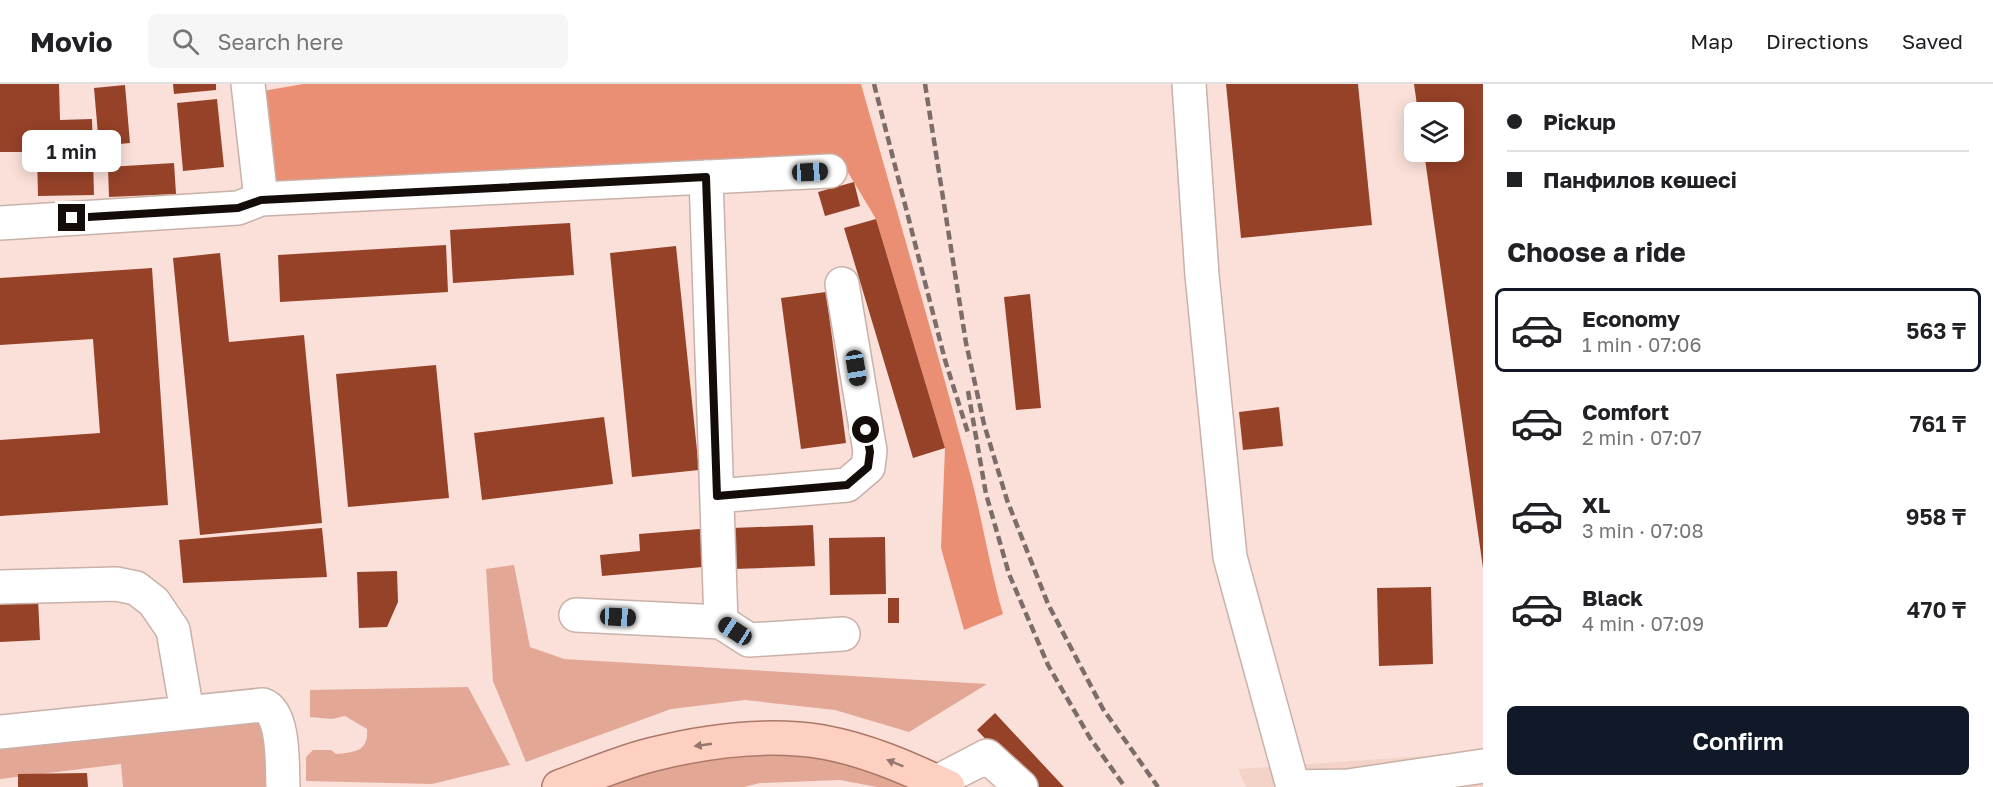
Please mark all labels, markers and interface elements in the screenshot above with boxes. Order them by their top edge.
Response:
search box [148,14,568,68]
text: Movio [30,25,112,58]
icon: search [169,25,202,58]
text: Search here [217,28,344,55]
text: Map [1690,28,1733,54]
text: Directions [1766,28,1869,54]
text: Saved [1902,28,1963,54]
map controls [1404,102,1464,162]
button: layers [1404,102,1464,162]
text: Pickup [1543,108,1616,135]
callout: 1 min [22,131,122,173]
text: 1 min [46,139,97,163]
car [792,162,828,182]
text: Панфилов көшесі [1543,166,1737,193]
route end [58,204,85,231]
text: Choose a ride [1507,236,1686,268]
icon: car [1510,303,1564,357]
text: Economy [1582,305,1680,332]
text: 563 ₸ [1906,317,1966,344]
text: 1 min · 07:06 [1582,332,1702,356]
car [844,349,868,387]
icon: car [1510,396,1564,450]
text: Comfort [1582,398,1669,425]
text: 761 ₸ [1910,410,1966,437]
route start [852,416,879,443]
text: 2 min · 07:07 [1582,425,1702,449]
icon: car [1510,489,1564,543]
text: XL [1582,491,1610,518]
text: 958 ₸ [1906,503,1966,530]
text: 3 min · 07:08 [1582,518,1704,542]
icon: car [1510,582,1564,636]
text: Black [1582,584,1643,611]
text: 470 ₸ [1907,596,1966,623]
car [600,607,636,627]
text: 4 min · 07:09 [1582,611,1704,635]
car [715,614,755,648]
button: Confirm [1507,706,1969,775]
one-way arrow [694,740,713,749]
one-way arrow [885,758,903,768]

